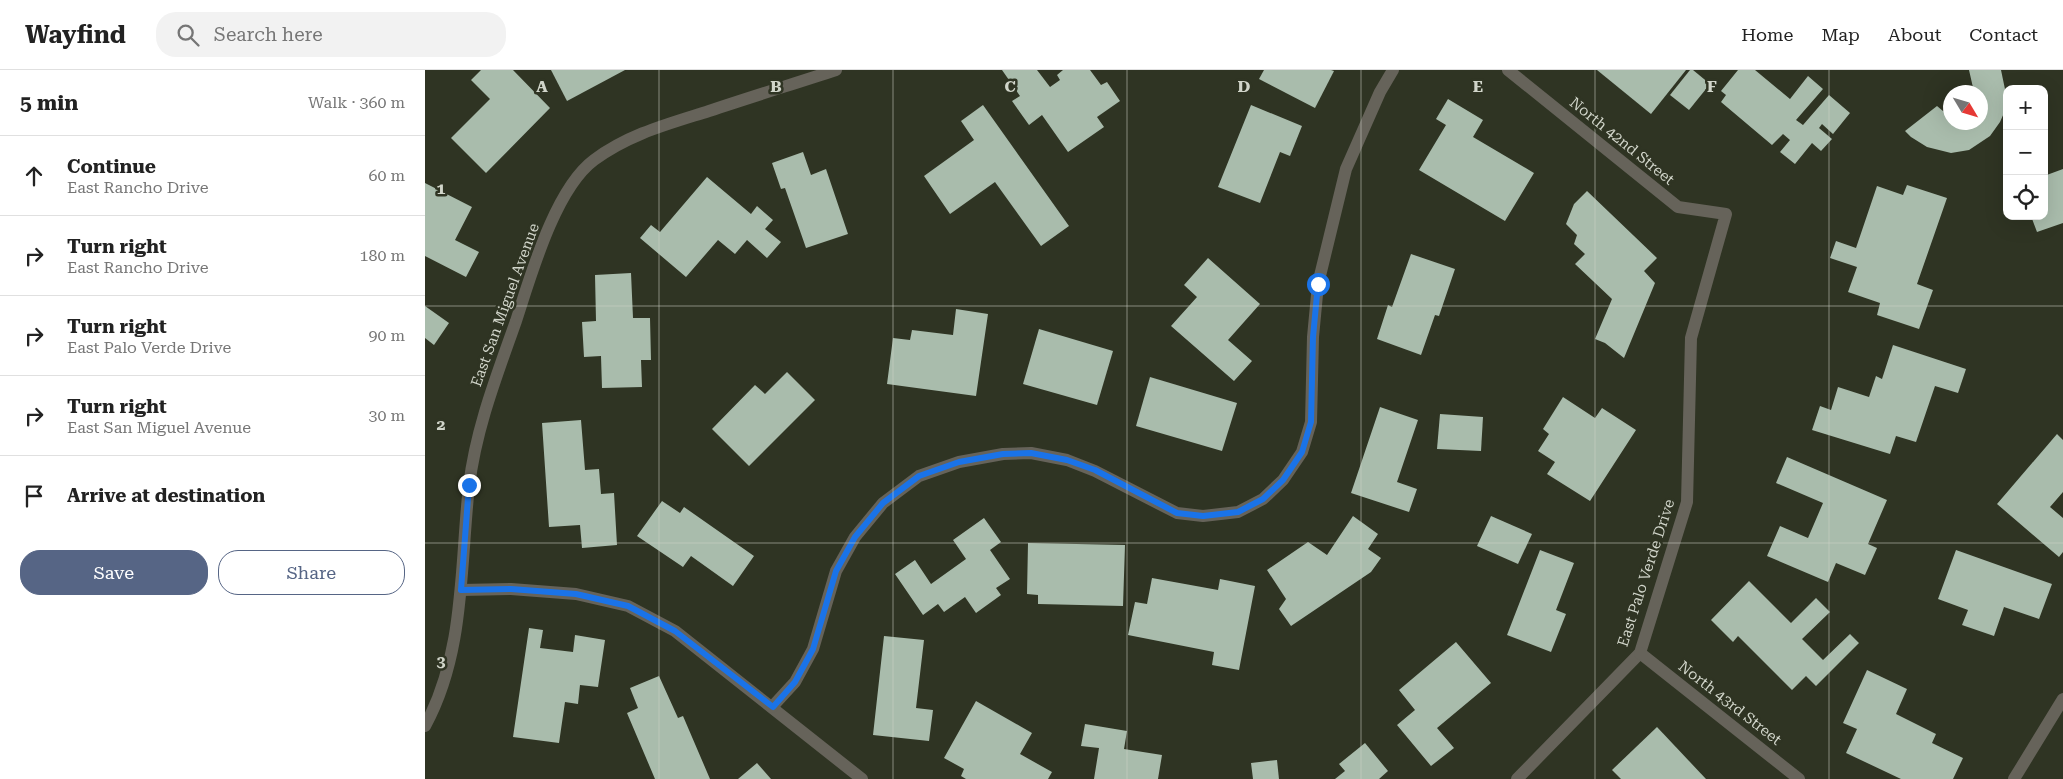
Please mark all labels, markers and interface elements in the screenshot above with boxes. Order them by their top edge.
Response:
search box [156,12,506,57]
text: Wayfind [25,21,126,49]
icon: search [174,21,202,49]
text: Search here [214,23,323,46]
text: Home [1741,24,1793,45]
text: Map [1821,24,1860,45]
text: About [1888,24,1941,45]
text: Contact [1969,24,2038,45]
text: A [536,77,548,96]
text: B [770,77,782,96]
text: C [1004,77,1016,96]
text: D [1238,77,1251,96]
text: E [1473,77,1483,96]
text: F [1707,77,1717,96]
north arrow [1943,85,1988,130]
map controls [2003,85,2048,220]
button: + [2003,85,2048,130]
text: 5 min [20,91,78,115]
text: Walk · 360 m [308,93,405,112]
street label: North 42nd Street [1566,93,1678,189]
button: − [2003,130,2048,175]
text: Continue [67,155,156,178]
icon: ahead [20,162,48,190]
text: 60 m [368,166,405,185]
button: locate [2003,175,2048,220]
text: East Rancho Drive [67,178,209,197]
text: 1 [437,179,446,198]
street label: East San Miguel Avenue [467,221,543,389]
text: Turn right [67,235,167,258]
icon: right [20,242,48,270]
text: 180 m [359,246,405,265]
text: East Rancho Drive [67,258,209,277]
route start [1307,273,1330,296]
text: Turn right [67,315,167,338]
icon: right [20,322,48,350]
text: 90 m [368,326,405,345]
text: East Palo Verde Drive [67,338,231,357]
text: Turn right [67,395,167,418]
icon: right [20,402,48,430]
text: 30 m [368,406,405,425]
text: 2 [437,415,446,434]
text: East San Miguel Avenue [67,418,251,437]
route end [458,474,481,497]
icon: arrive [20,482,48,510]
text: Arrive at destination [67,484,265,507]
street label: East Palo Verde Drive [1614,497,1678,649]
button: Save [20,550,208,595]
button: Share [218,550,405,595]
text: 3 [437,652,446,671]
street label: North 43rd Street [1675,657,1785,749]

